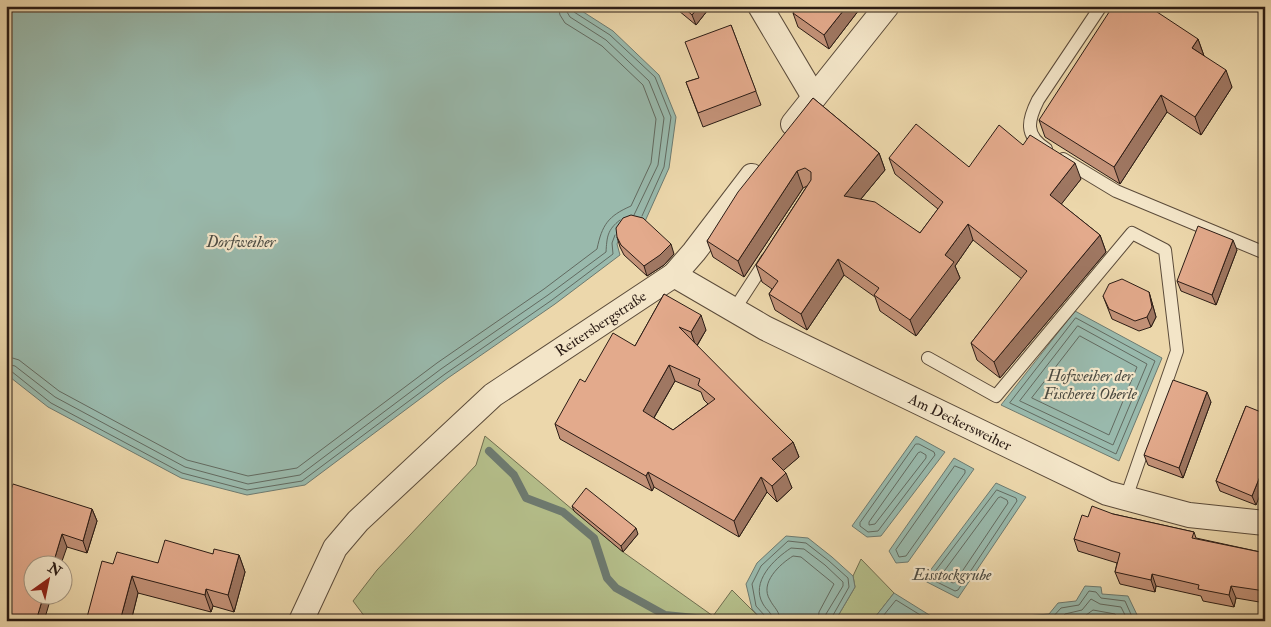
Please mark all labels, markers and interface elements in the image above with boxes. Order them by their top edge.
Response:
water label: Dorfweiher [206,232,276,252]
street label: Reitersbergstraße [552,287,650,361]
water label: Hofweiher der Fischerei Oberle [1042,366,1137,404]
street label: Am Deckersweiher [904,389,1015,456]
north arrow [22,554,72,604]
text: N [44,558,65,580]
water label: Eisstockgrube [912,565,992,585]

